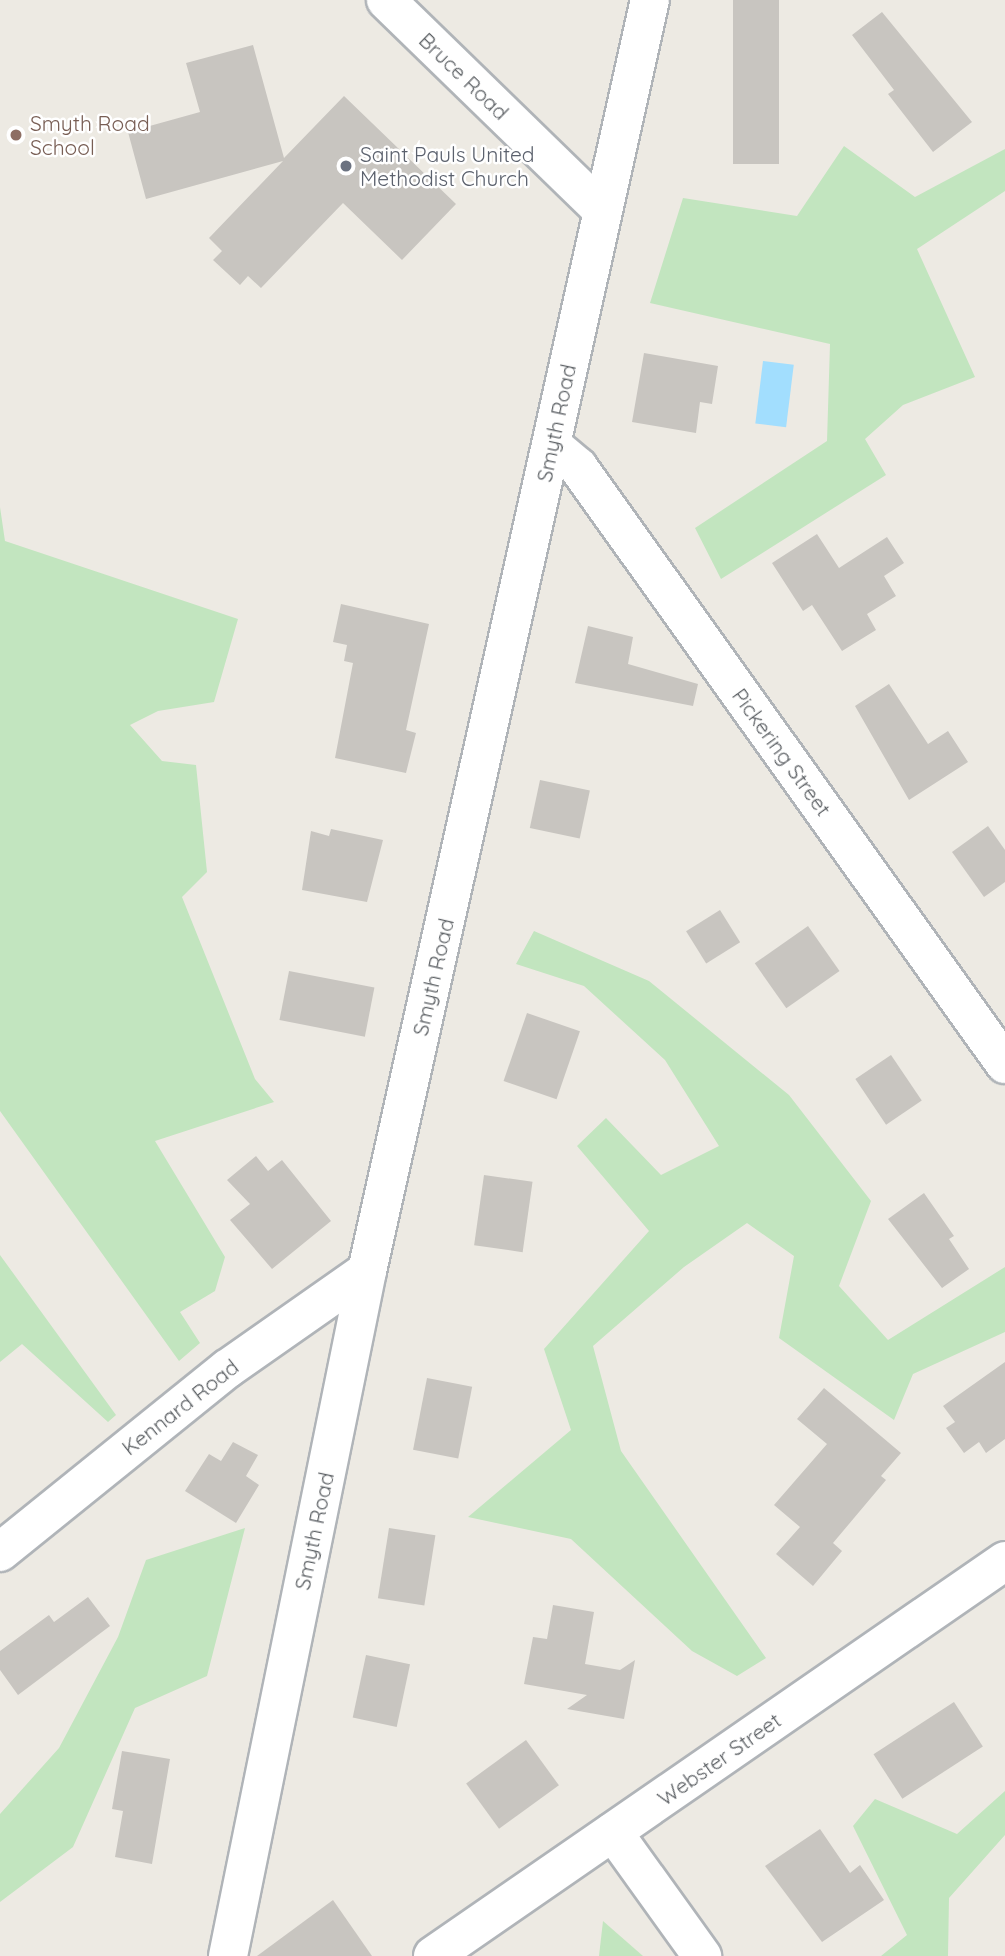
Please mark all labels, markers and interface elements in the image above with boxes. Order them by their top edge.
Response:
street label: Bruce Road [414,27,514,125]
place label: Smyth Road School [30,110,150,160]
marker: Smyth Road School [8,127,24,143]
place label: Saint Pauls United Methodist Church [360,141,535,191]
marker: Saint Pauls United Methodist Church [338,158,354,174]
street label: Smyth Road [531,362,581,484]
street label: Pickering Street [727,683,837,821]
street label: Smyth Road [407,916,459,1038]
street label: Kennard Road [117,1354,243,1460]
street label: Smyth Road [289,1470,339,1592]
street label: Webster Street [653,1707,785,1811]

